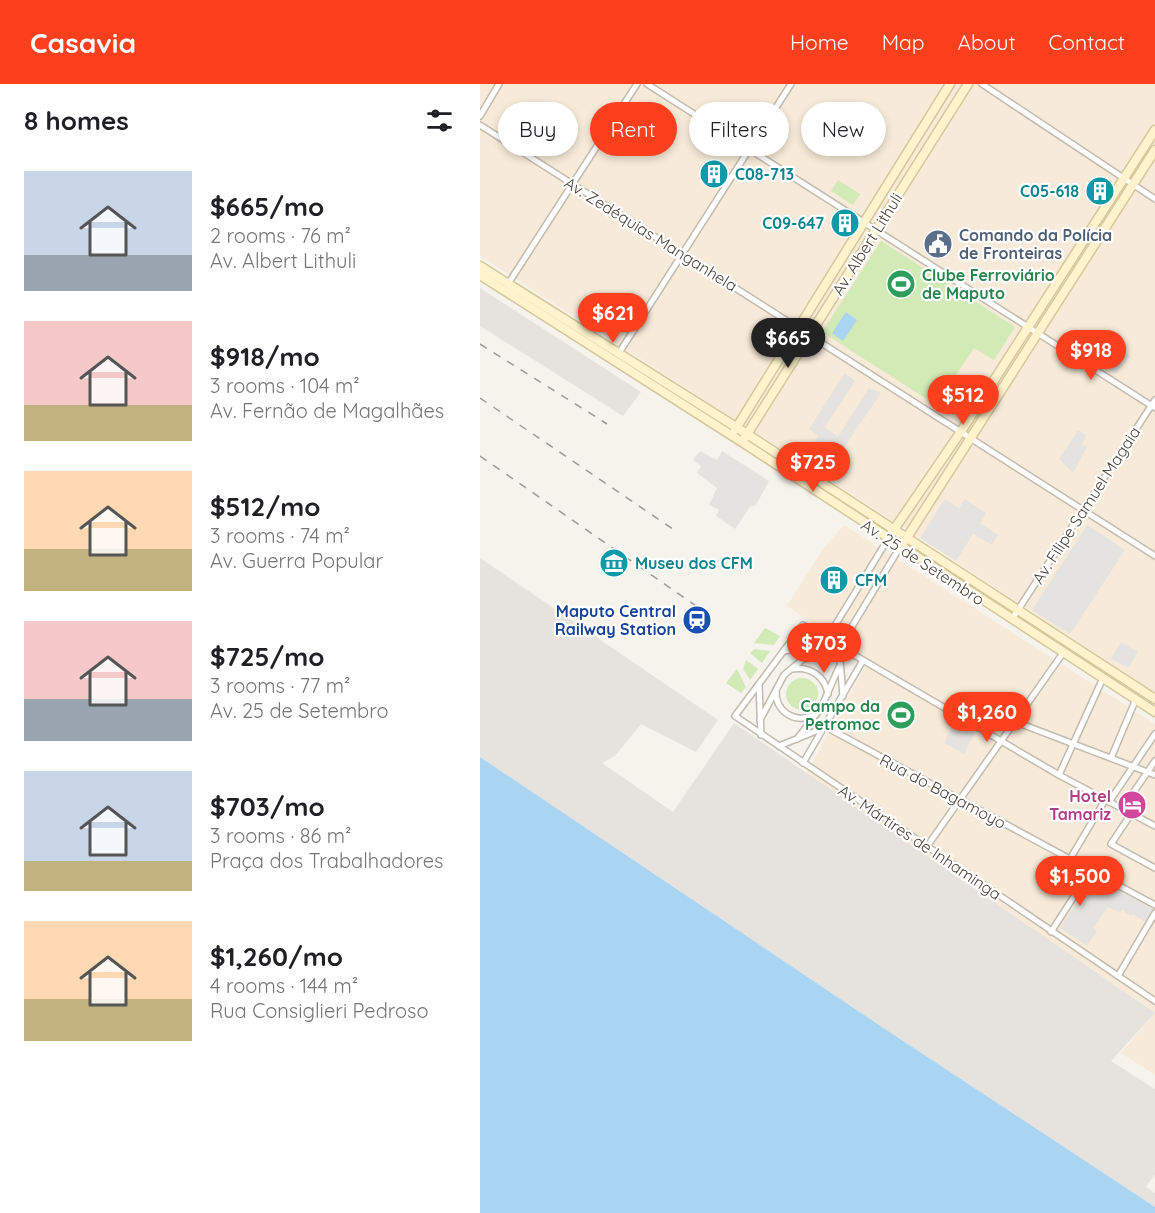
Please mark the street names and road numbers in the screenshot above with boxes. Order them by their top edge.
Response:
street label: Av. Zedéquias Manganhela [561,173,741,295]
street label: Av. Albert Lithuli [828,189,906,299]
street label: Av. Filipe Samuel Magaia [1028,423,1144,587]
street label: Av. 25 de Setembro [858,515,988,609]
street label: Rua do Bagamoyo [876,749,1010,833]
street label: Av. Mártires de Inhaminga [835,780,1005,904]

